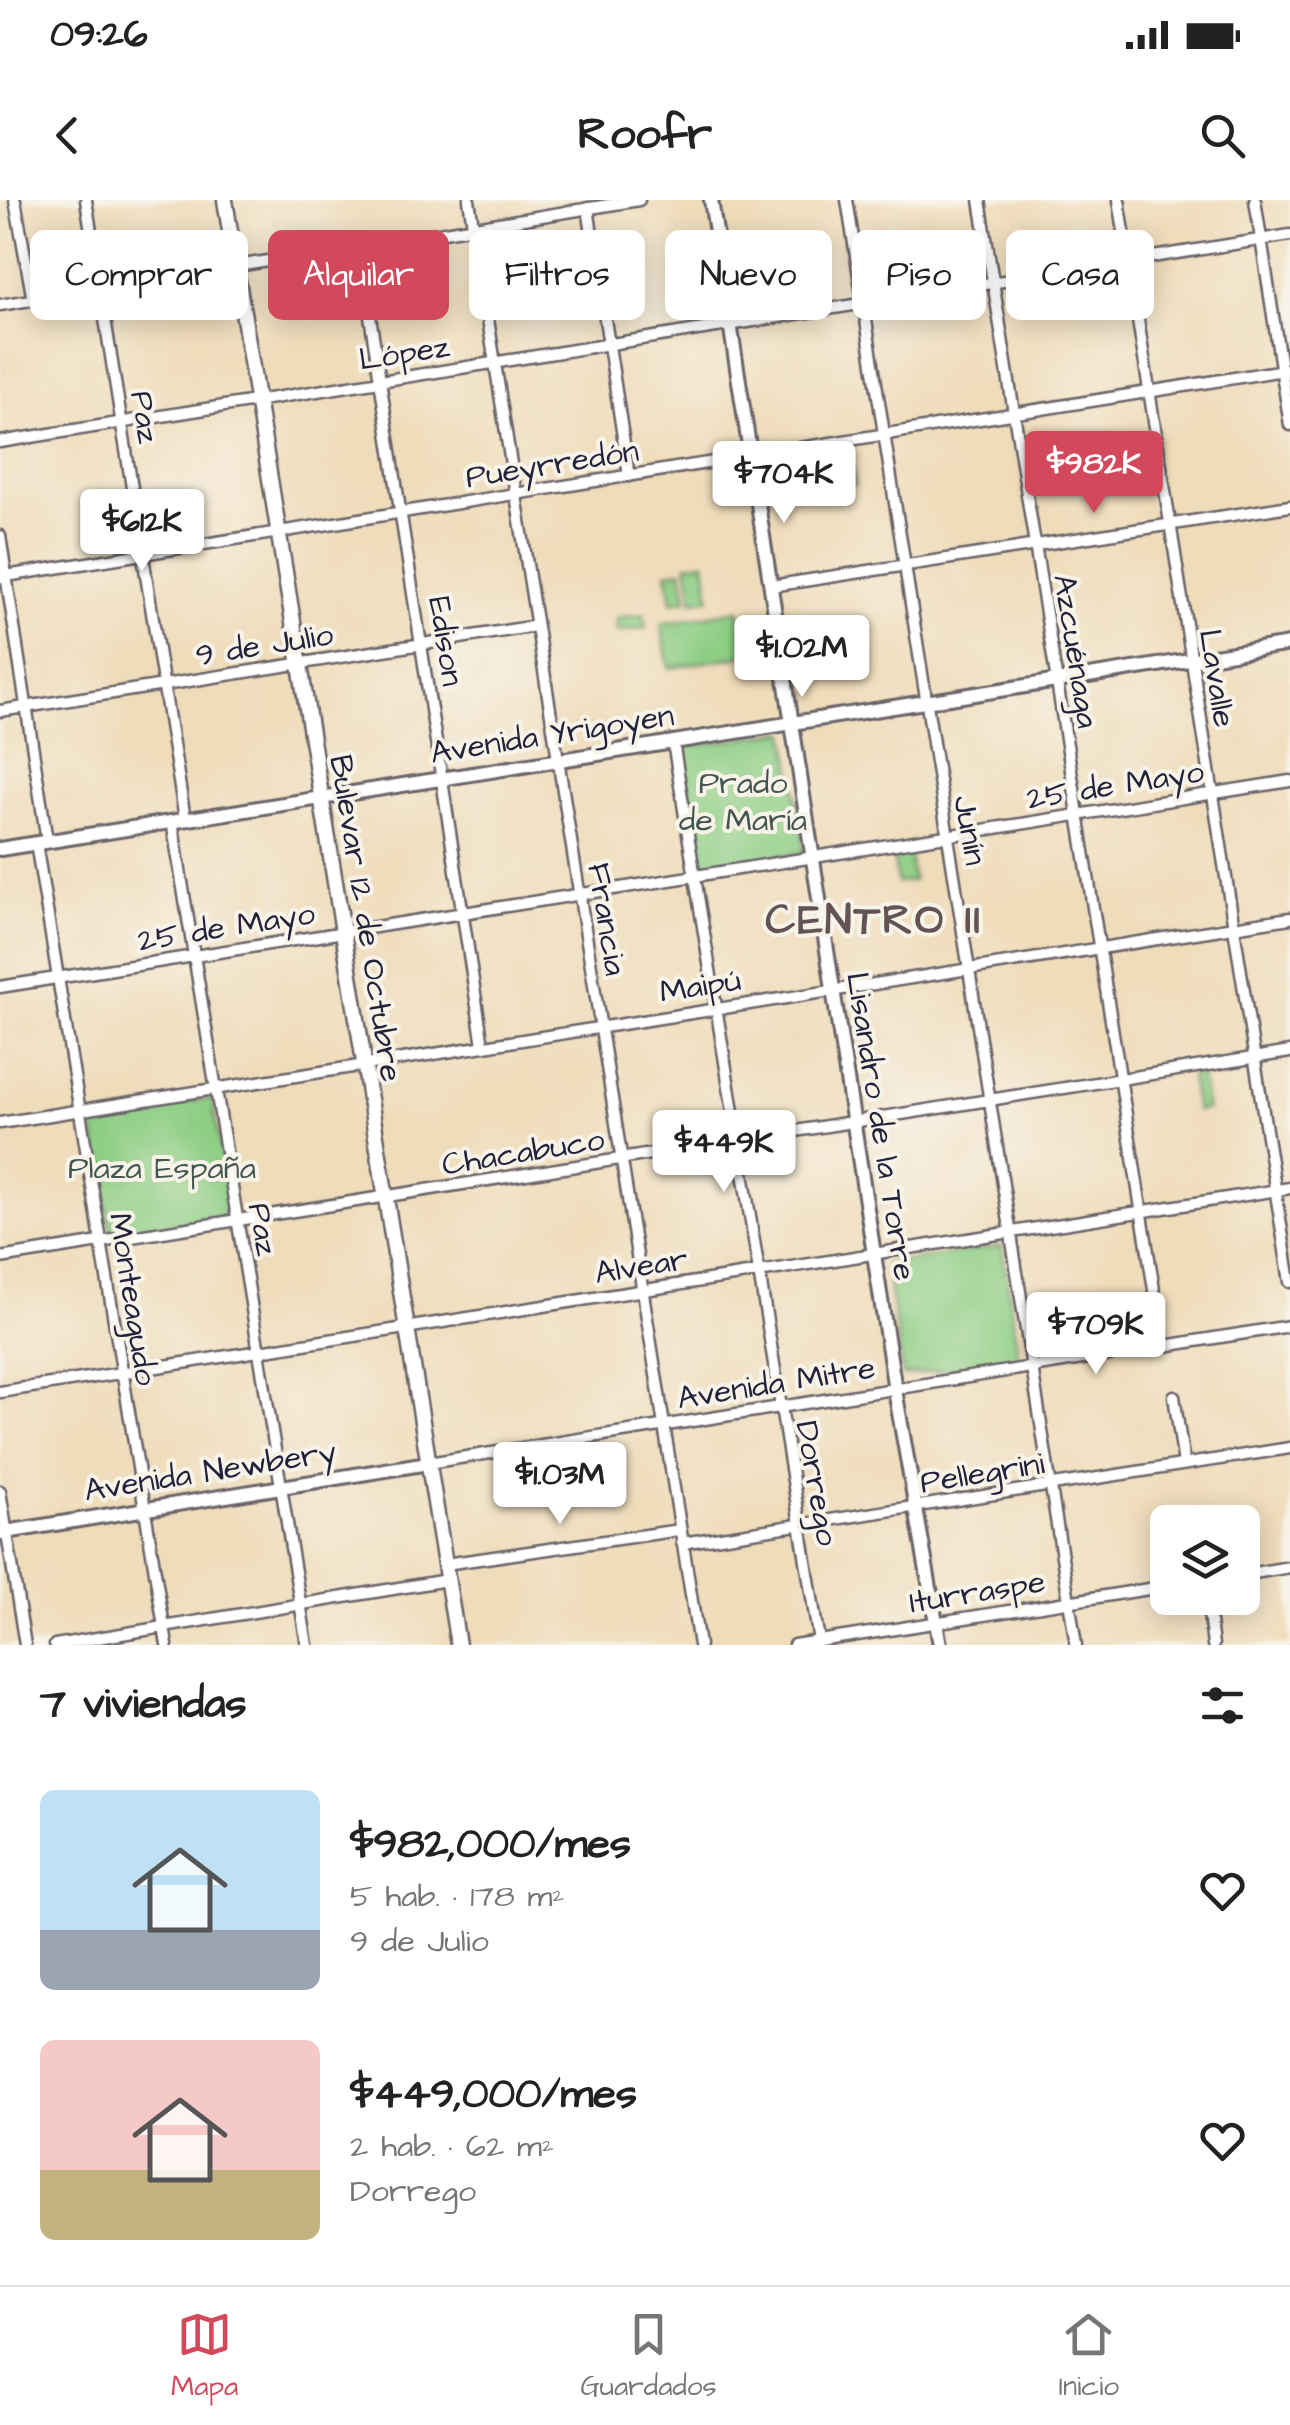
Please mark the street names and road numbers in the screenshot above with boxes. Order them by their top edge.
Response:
street label: López [356,324,453,383]
street label: Paz [118,388,171,447]
street label: Pueyrredón [463,429,642,500]
street label: Azcuénaga [1041,571,1110,731]
street label: Edison [416,593,475,689]
street label: 9 de Julio [192,612,336,679]
street label: Lavalle [1187,626,1246,730]
street label: Avenida Yrigoyen [427,693,677,776]
street label: 25 de Mayo [1024,749,1207,822]
street label: Bulevar 12 de Octubre [317,752,414,1085]
street label: Junín [941,792,998,869]
street label: Francia [575,860,638,979]
street label: 25 de Mayo [135,891,318,964]
street label: Maipú [656,958,744,1015]
street label: Lisandro de la Torre [834,969,927,1284]
street label: Chacabuco [439,1117,608,1188]
street label: Paz [236,1199,289,1259]
street label: Monteagudo [97,1210,168,1389]
street label: Alvear [592,1237,691,1296]
street label: Avenida Mitre [674,1346,879,1421]
street label: Dorrego [783,1417,850,1549]
street label: Avenida Newbery [81,1429,339,1514]
street label: Pellegrini [917,1441,1048,1505]
street label: Iturraspe [906,1560,1048,1625]

